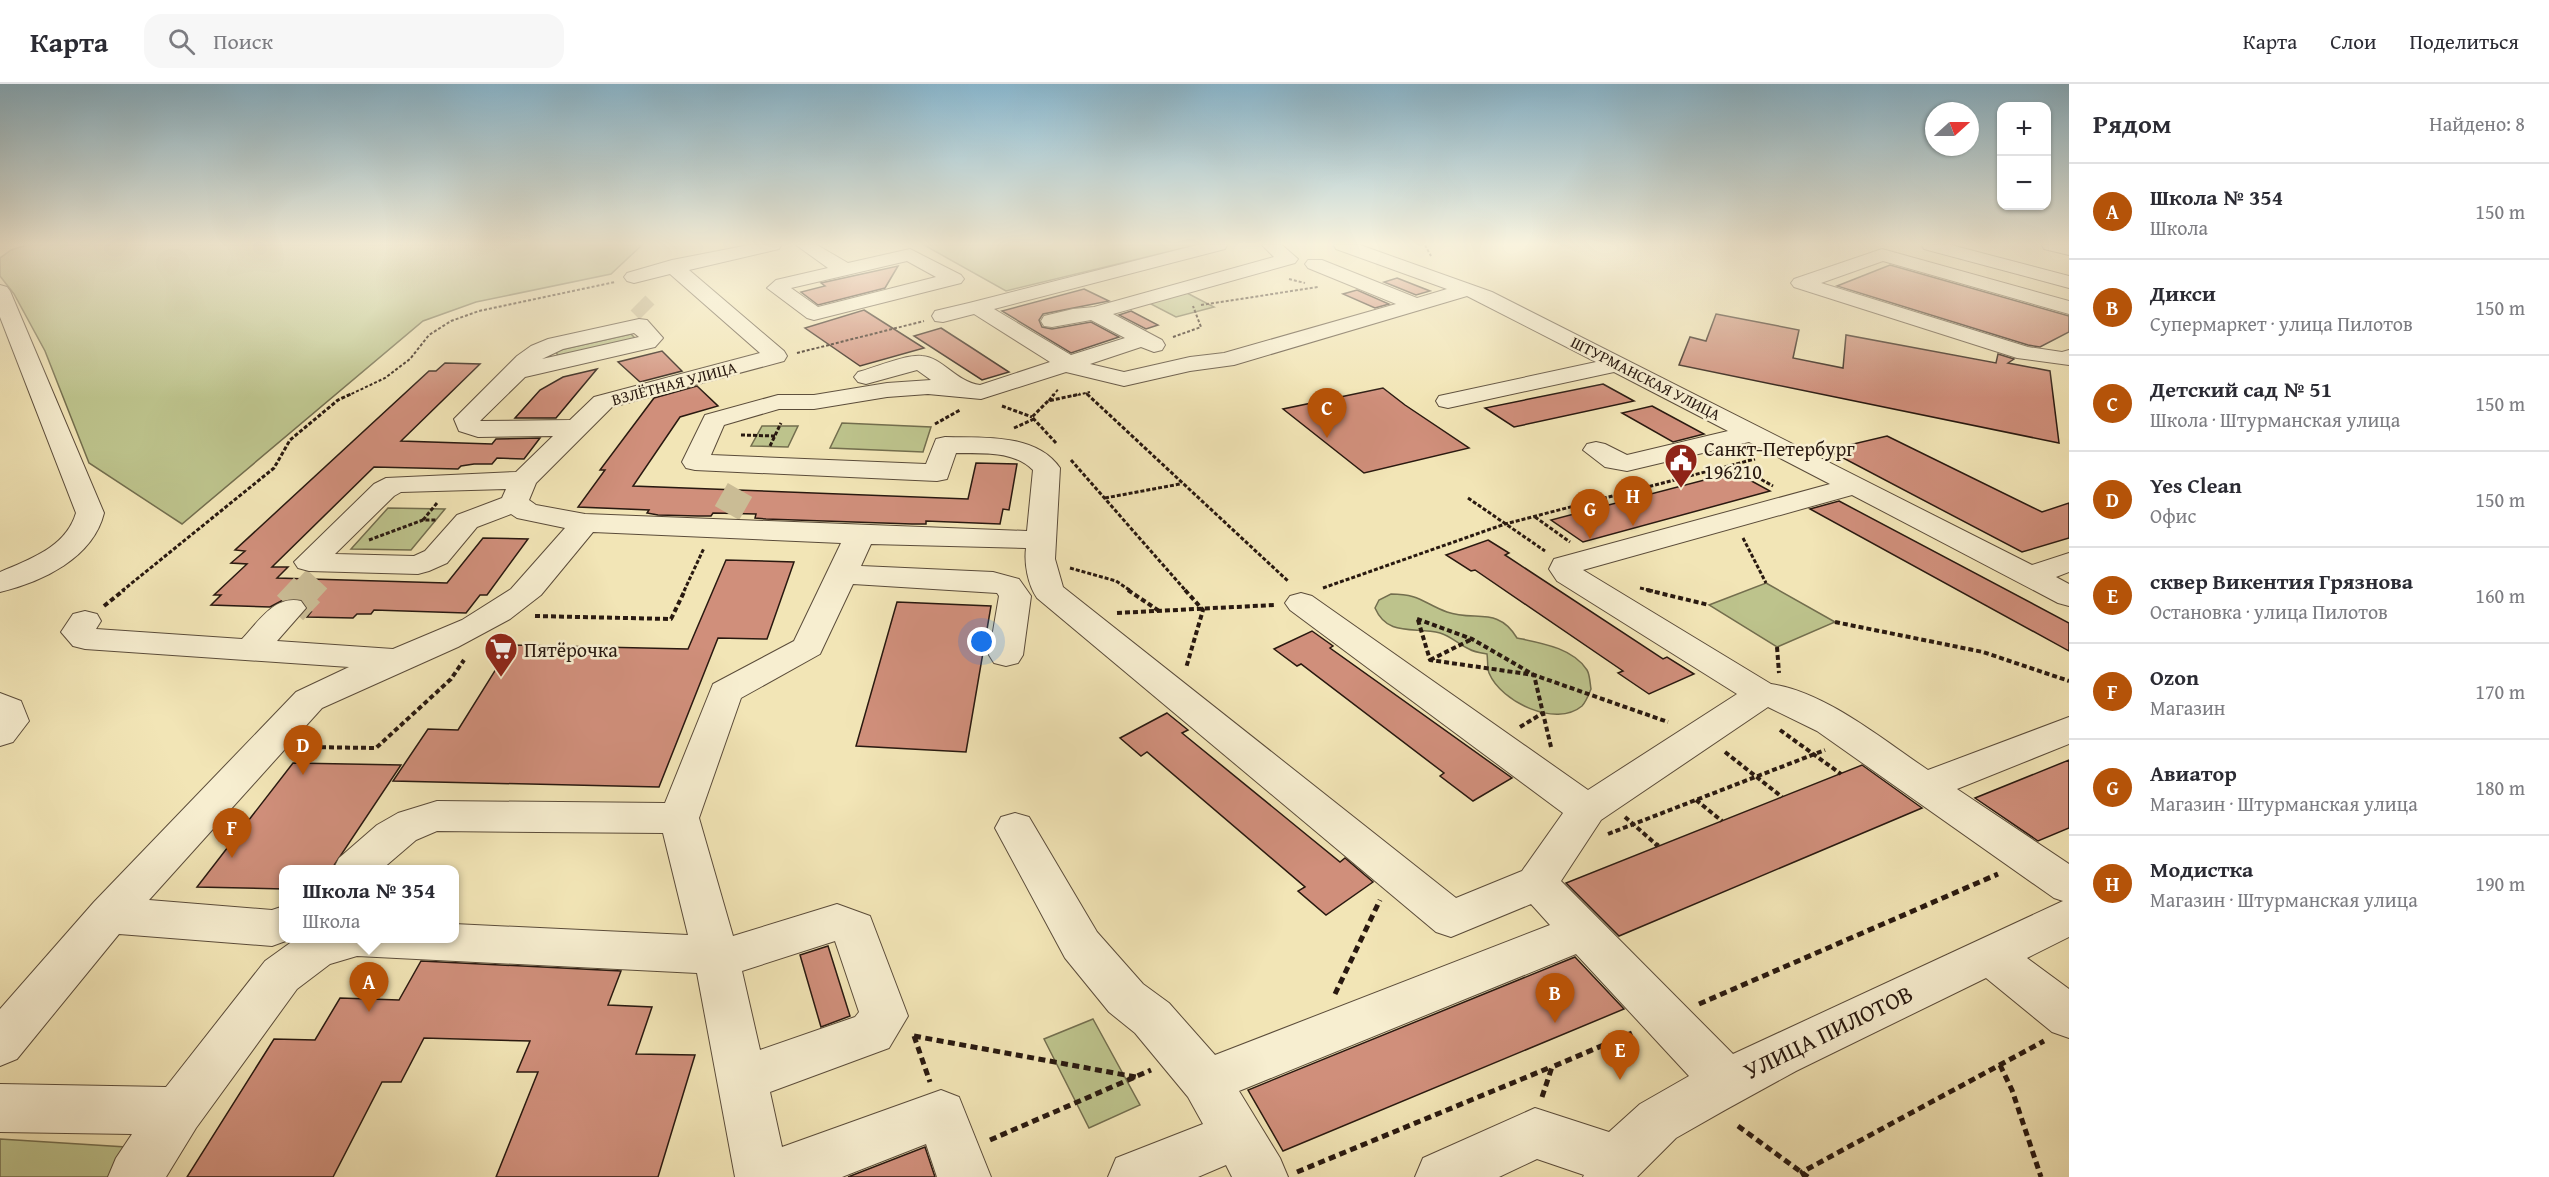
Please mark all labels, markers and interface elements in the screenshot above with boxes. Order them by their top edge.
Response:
search box [144,14,564,68]
text: Карта [30,21,108,62]
icon: search [165,25,198,58]
text: Поиск [213,25,273,57]
text: Карта [2243,26,2297,57]
text: Слои [2330,26,2376,57]
text: Поделиться [2409,26,2519,57]
north arrow [1925,102,1979,156]
map controls [1997,102,2051,210]
button: + [1997,102,2051,156]
text: Рядом [2093,104,2171,143]
text: Найдено: 8 [2429,109,2525,138]
button: − [1997,156,2051,210]
text: Школа № 354 [2150,181,2283,213]
text: A [2106,197,2119,226]
text: 150 m [2475,197,2525,226]
text: Школа [2150,213,2208,242]
text: Дикси [2150,277,2216,309]
text: B [2106,293,2119,322]
text: 150 m [2475,293,2525,322]
text: Супермаркет · улица Пилотов [2150,309,2413,338]
street label: ШТУРМАНСКАЯ УЛИЦА [1567,330,1725,426]
street label: ВЗЛЁТНАЯ УЛИЦА [609,355,739,411]
text: Детский сад № 51 [2150,373,2332,405]
pin: C [1308,388,1346,438]
text: C [2107,389,2118,418]
text: 150 m [2475,389,2525,418]
text: Школа · Штурманская улица [2150,405,2400,434]
place label: Санкт-Петербург 196210 [1704,434,1855,486]
public building icon: Санкт-Петербург 196210 [1663,442,1699,489]
text: Yes Clean [2150,469,2242,501]
pin: H [1614,476,1652,526]
text: D [2106,485,2119,514]
text: 150 m [2475,485,2525,514]
pin: G [1570,490,1610,539]
text: Офис [2150,501,2196,530]
text: сквер Викентия Грязнова [2150,565,2413,597]
text: E [2107,581,2118,610]
text: 160 m [2475,581,2525,610]
text: Остановка · улица Пилотов [2150,597,2388,626]
your location [967,627,996,656]
supermarket icon: Пятёрочка [483,631,519,678]
place label: Пятёрочка [524,635,618,664]
text: Ozon [2150,661,2199,693]
text: F [2107,677,2118,706]
text: 170 m [2475,677,2525,706]
text: Магазин [2150,693,2225,722]
pin: D [284,726,322,775]
text: Авиатор [2150,757,2237,789]
text: G [2106,773,2119,802]
text: 180 m [2475,773,2525,802]
text: Магазин · Штурманская улица [2150,789,2418,818]
pin: F [212,808,252,858]
text: Модистка [2150,853,2253,885]
popup [279,865,459,943]
text: H [2106,869,2119,898]
text: 190 m [2475,869,2525,898]
text: Школа № 354 [302,874,436,906]
text: Магазин · Штурманская улица [2150,885,2418,914]
text: Школа [302,906,360,935]
pin: A [350,962,388,1012]
pin: B [1536,974,1574,1023]
street label: УЛИЦА ПИЛОТОВ [1737,976,1919,1088]
pin: E [1600,1030,1640,1080]

